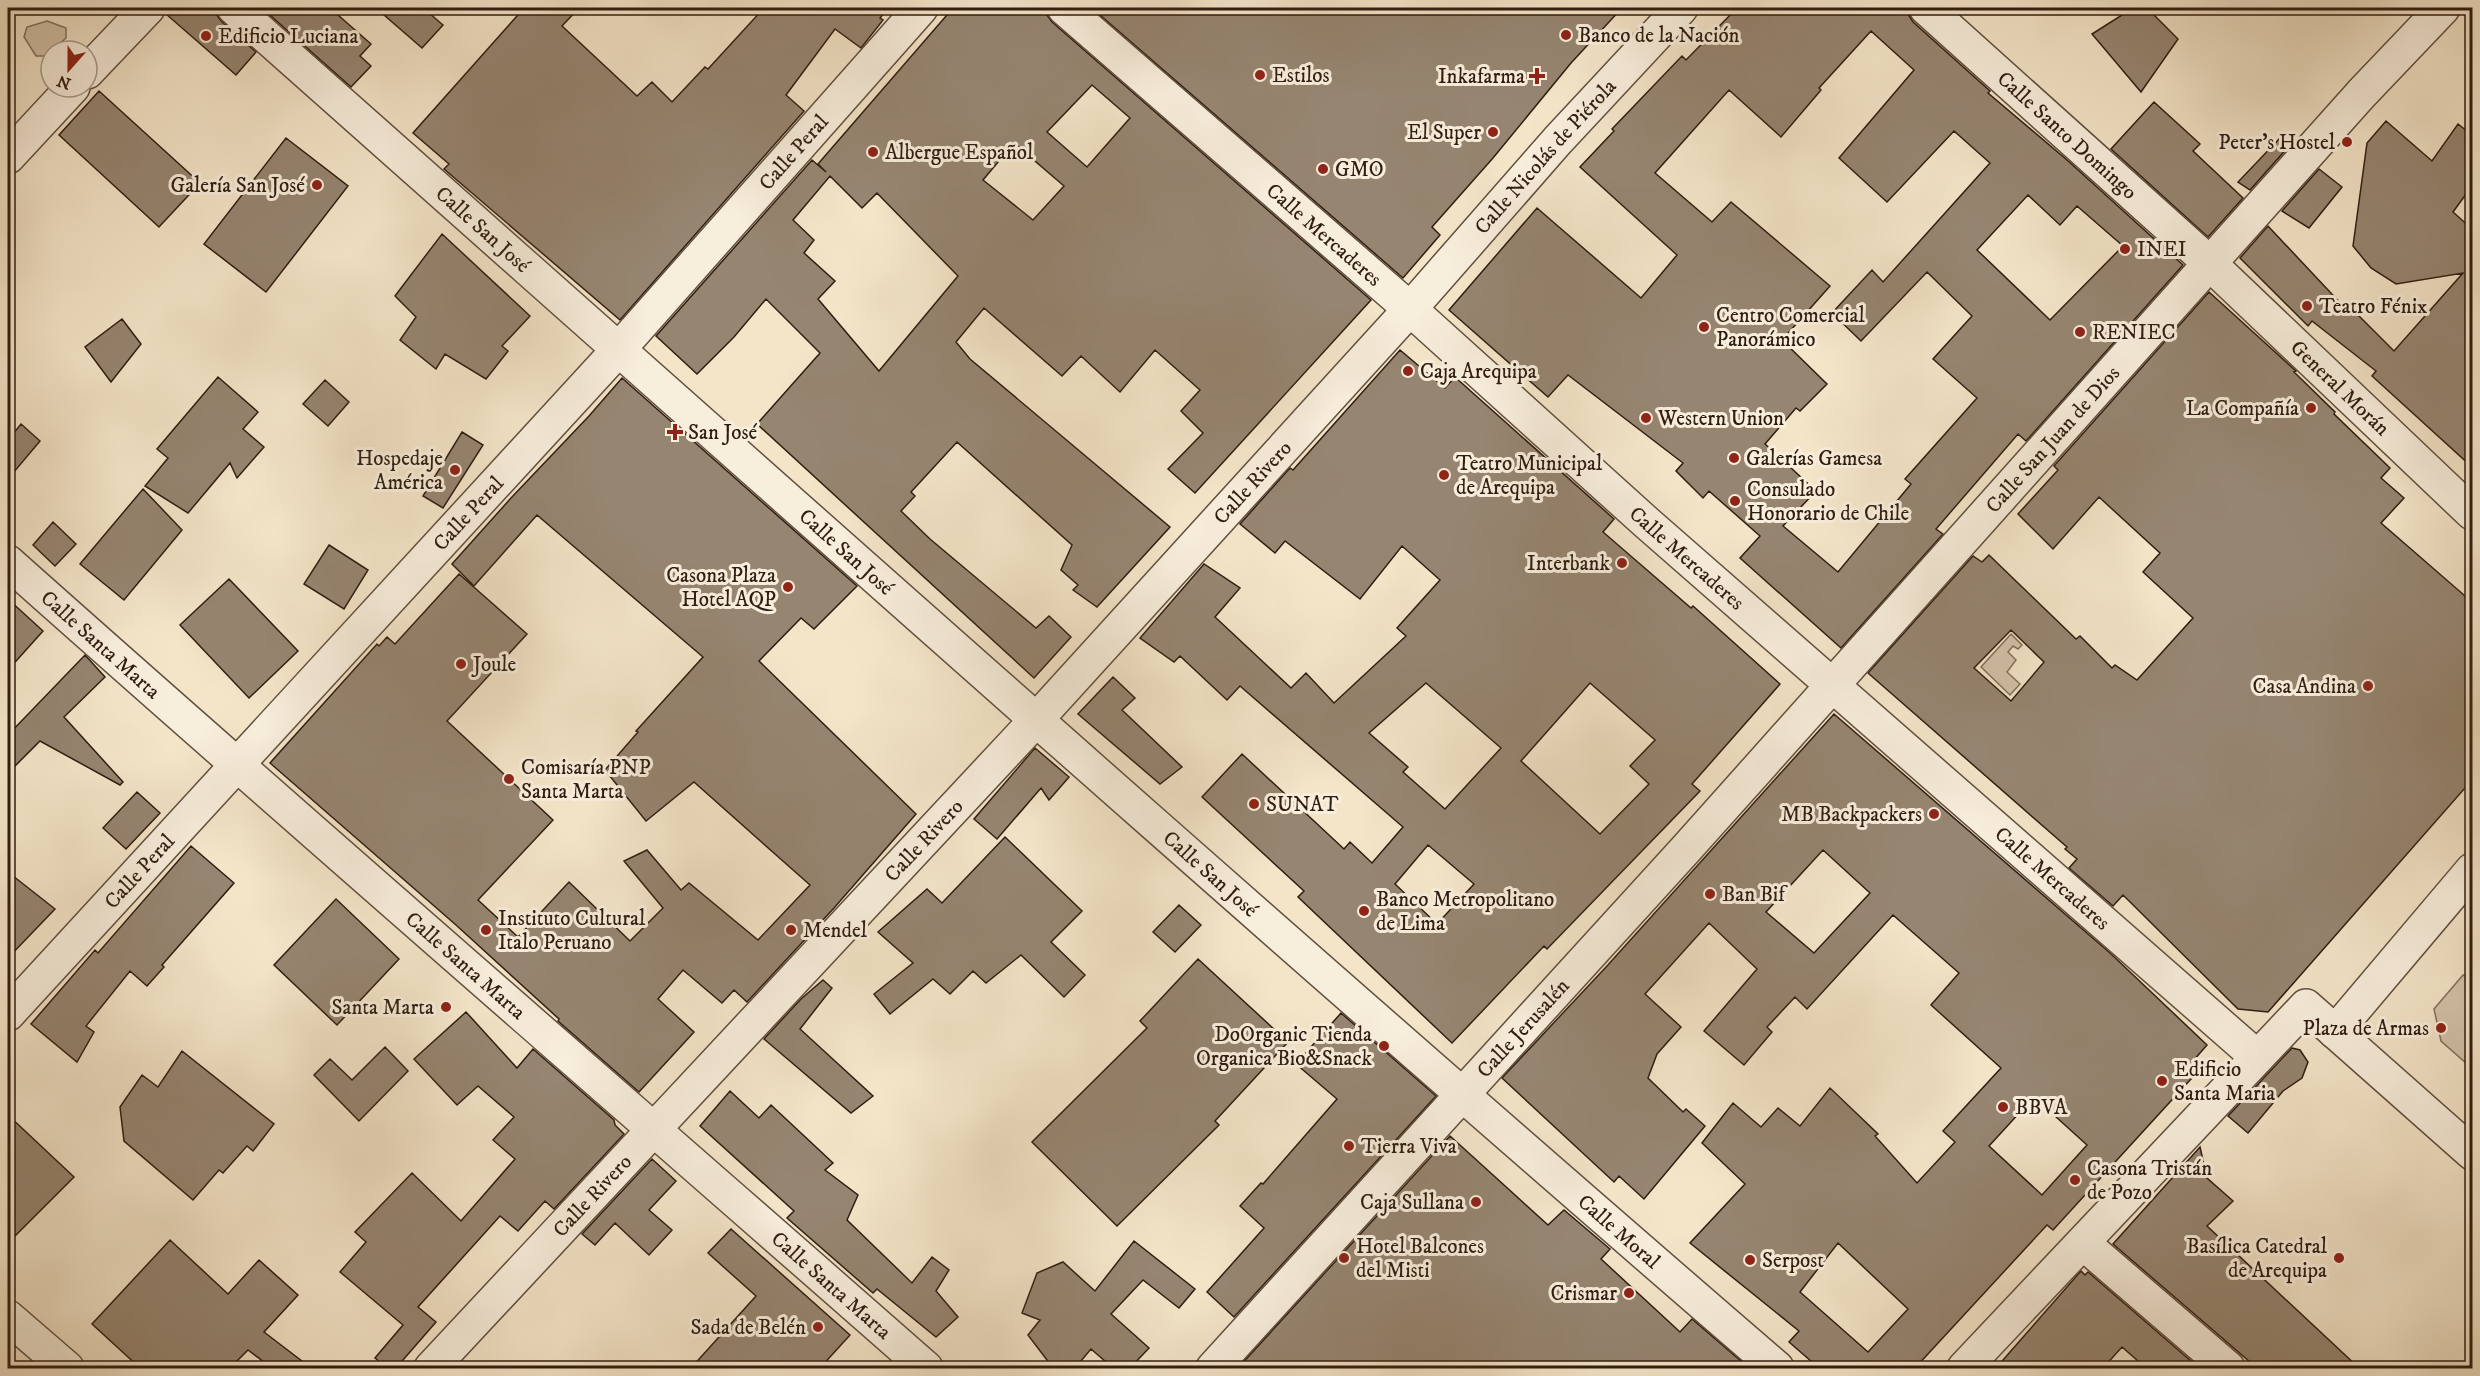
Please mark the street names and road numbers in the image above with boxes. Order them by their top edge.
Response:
street label: Calle Santo Domingo [1991,66,2142,205]
street label: Calle Nicolás de Piérola [1469,74,1622,240]
street label: Calle Peral [754,109,835,196]
street label: Calle Mercaderes [1261,178,1387,292]
street label: Calle San José [430,181,535,279]
street label: General Morán [2285,335,2395,442]
street label: Calle San Juan de Dios [1981,361,2126,519]
street label: Calle Rivero [1208,436,1298,530]
street label: Calle Peral [428,471,510,557]
street label: Calle Mercaderes [1623,501,1749,616]
street label: Calle San José [793,504,899,602]
street label: Calle Santa Marta [35,585,165,705]
street label: Calle Rivero [879,794,969,888]
street label: Calle Mercaderes [1989,821,2115,936]
street label: Calle San José [1157,826,1263,923]
street label: Calle Peral [99,829,181,915]
street label: Calle Santa Marta [400,906,531,1026]
street label: Calle Jerusalén [1472,974,1575,1084]
street label: Calle Rivero [548,1149,638,1243]
street label: Calle Moral [1572,1189,1666,1275]
street label: Calle Santa Marta [765,1226,896,1346]

